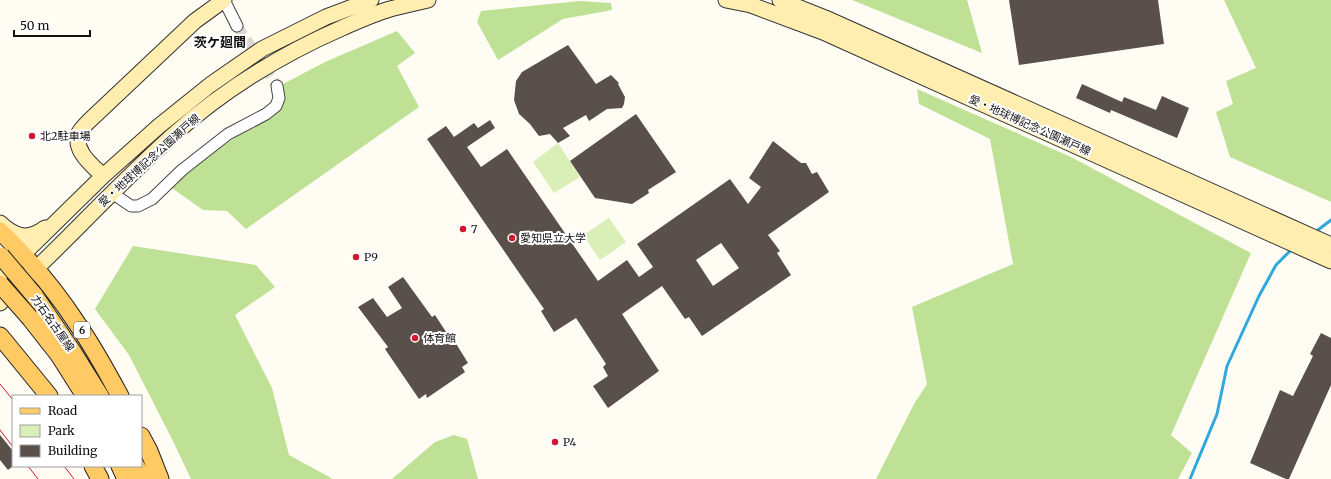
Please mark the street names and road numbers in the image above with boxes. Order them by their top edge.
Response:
street label: 愛・地球博記念公園瀬戸線 [967,92,1093,158]
street label: 愛・地球博記念公園瀬戸線 [95,111,203,209]
street label: 力石名古屋線 [28,292,78,354]
road number: 6 [74,322,90,338]

